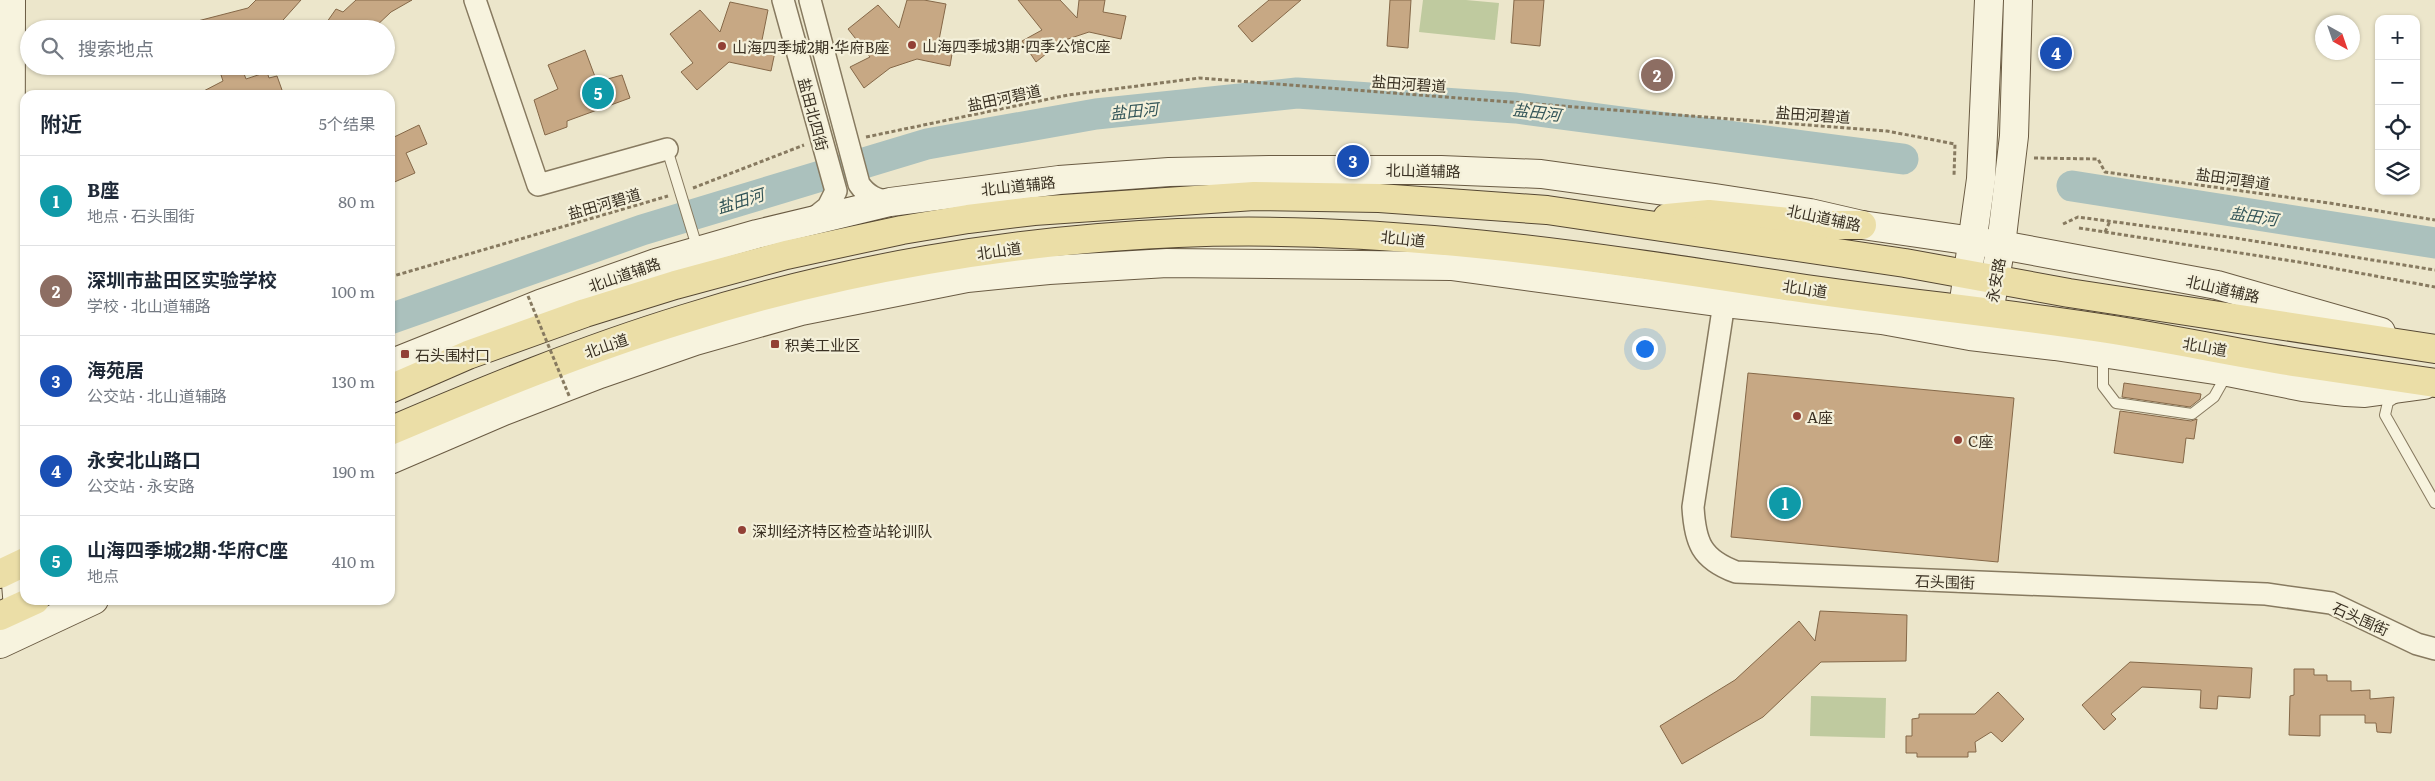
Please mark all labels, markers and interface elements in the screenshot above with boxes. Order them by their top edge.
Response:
north arrow [2315,15,2360,60]
map controls [2375,15,2420,195]
button: + [2375,15,2420,60]
search box [20,20,395,75]
icon: search [38,34,66,62]
text: 搜索地点 [78,34,154,62]
place label: 山海四季城3期·四季公馆C座 [922,34,1111,57]
pin: 4 [2040,34,2072,72]
place label: 山海四季城2期·华府B座 [732,35,890,58]
marker: 山海四季城3期·四季公馆C座 [906,39,918,51]
marker: 山海四季城2期·华府B座 [716,40,728,52]
pin: 2 [1641,56,1673,94]
button: − [2375,60,2420,105]
street label: 盐田河碧道 [1371,69,1447,97]
pin: 5 [582,74,614,112]
street label: 盐田北四街 [793,75,835,153]
street label: 盐田河碧道 [965,78,1043,116]
water label: 盐田河 [1109,95,1162,124]
water label: 盐田河 [1512,96,1565,126]
street label: 盐田河碧道 [1775,100,1851,128]
button: locate [2375,105,2420,150]
text: 附近 [40,107,82,138]
text: 5个结果 [319,111,375,135]
pin: 3 [1337,142,1369,180]
button: layers [2375,150,2420,195]
street label: 北山道辅路 [1385,158,1461,182]
street label: 盐田河碧道 [2194,161,2272,195]
street label: 北山道辅路 [979,170,1057,200]
text: B座 [87,175,119,203]
water label: 盐田河 [714,181,769,218]
street label: 盐田河碧道 [565,182,643,224]
text: 1 [53,189,59,213]
text: 80 m [338,189,375,213]
street label: 北山道辅路 [1785,198,1863,236]
water label: 盐田河 [2228,199,2283,231]
text: 地点 · 石头围街 [87,203,195,227]
street label: 北山道 [1379,224,1427,252]
street label: 北山道 [975,235,1023,265]
street label: 北山道辅路 [585,251,663,297]
street label: 永安路 [1980,256,2010,304]
text: 深圳市盐田区实验学校 [87,265,277,293]
street label: 北山道辅路 [2184,268,2262,308]
street label: 北山道 [1781,273,1829,303]
text: 2 [52,279,60,303]
text: 100 m [331,279,375,303]
text: 学校 · 北山道辅路 [87,293,211,317]
street label: 北山道 [581,327,631,363]
street label: 北山道 [2181,331,2229,361]
place label: 积美工业区 [785,333,860,356]
your location [1632,336,1658,362]
marker: 积美工业区 [769,338,781,350]
place label: 石头围村口 [415,343,490,366]
marker: 石头围村口 [399,348,411,360]
text: 海苑居 [87,355,144,383]
text: 3 [52,369,60,393]
text: 130 m [332,369,375,393]
text: 公交站 · 北山道辅路 [87,383,227,407]
place label: A座 [1807,405,1833,428]
marker: A座 [1791,410,1803,422]
place label: C座 [1968,429,1994,452]
marker: C座 [1952,434,1964,446]
text: 永安北山路口 [87,445,201,473]
text: 4 [51,459,61,483]
text: 190 m [332,459,375,483]
text: 公交站 · 永安路 [87,473,195,497]
pin: 1 [1769,484,1801,522]
place label: 深圳经济特区检查站轮训队 [752,519,932,542]
marker: 深圳经济特区检查站轮训队 [736,524,748,536]
text: 山海四季城2期·华府C座 [87,535,288,563]
text: 5 [52,549,60,573]
text: 410 m [332,549,375,573]
text: 地点 [87,563,119,587]
street label: 石头围街 [1915,568,1975,594]
street label: 石头围街 [2329,595,2393,641]

